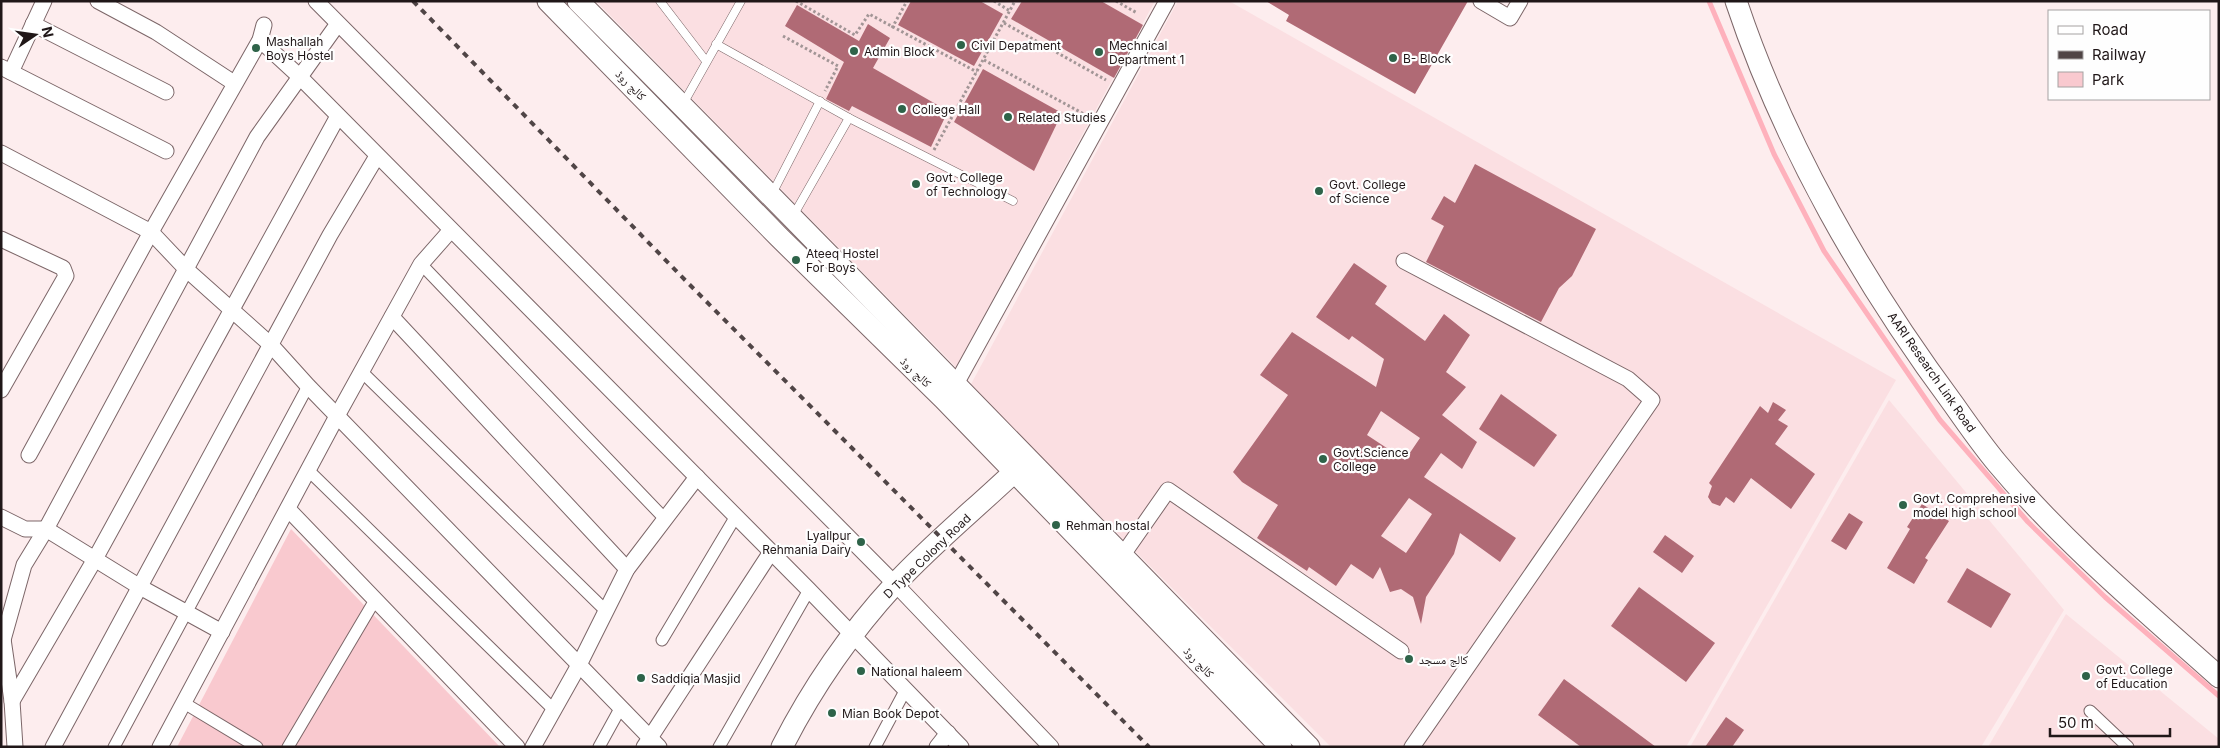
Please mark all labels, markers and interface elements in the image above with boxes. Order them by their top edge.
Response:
north arrow [10,10,60,60]
legend [2048,10,2210,100]
text: Road [2092,20,2128,39]
text: N [39,25,58,39]
place label: Mashallah Boys Hostel [266,34,333,63]
place label: Civil Depatment [971,38,1061,53]
place label: Mechnical Department 1 [1109,38,1184,67]
marker: Civil Depatment [955,39,967,51]
marker: Mashallah Boys Hostel [250,42,262,54]
place label: Admin Block [864,44,935,59]
marker: Admin Block [848,45,860,57]
text: Railway [2092,45,2147,64]
marker: Mechnical Department 1 [1093,46,1105,58]
place label: B- Block [1403,51,1452,66]
marker: B- Block [1387,52,1399,64]
street label: کالج روڈ [613,67,649,103]
text: Park [2092,70,2125,89]
place label: College Hall [912,102,980,117]
marker: College Hall [896,103,908,115]
place label: Related Studies [1018,110,1106,125]
marker: Related Studies [1002,111,1014,123]
place label: Govt. College of Technology [926,170,1008,199]
place label: Govt. College of Science [1329,177,1406,206]
marker: Govt. College of Technology [910,178,922,190]
marker: Govt. College of Science [1313,185,1325,197]
place label: Ateeq Hostel For Boys [806,246,879,275]
marker: Ateeq Hostel For Boys [790,254,802,266]
street label: AARI Research Link Road [1885,309,1979,435]
street label: کالج روڈ [897,354,935,390]
place label: Govt.Science College [1333,445,1409,474]
marker: Govt.Science College [1317,453,1329,465]
place label: Govt. Comprehensive model high school [1913,491,2036,520]
marker: Govt. Comprehensive model high school [1897,499,1909,511]
street label: D Type Colony Road [880,510,974,602]
place label: Rehman hostal [1066,518,1150,533]
marker: Rehman hostal [1050,519,1062,531]
place label: Lyallpur Rehmania Dairy [762,528,851,557]
marker: Lyallpur Rehmania Dairy [855,536,867,548]
street label: کالج روڈ [1181,643,1217,681]
place label: کالج مسجد [1419,652,1468,667]
marker: کالج مسجد [1403,653,1415,665]
place label: Govt. College of Education [2096,662,2173,691]
place label: National haleem [871,664,962,679]
marker: National haleem [855,665,867,677]
marker: Govt. College of Education [2080,670,2092,682]
place label: Saddiqia Masjid [651,671,740,686]
marker: Saddiqia Masjid [635,672,647,684]
place label: Mian Book Depot [842,706,939,721]
scale bar [2050,706,2170,738]
marker: Mian Book Depot [826,707,838,719]
text: 50 m [2058,713,2094,732]

